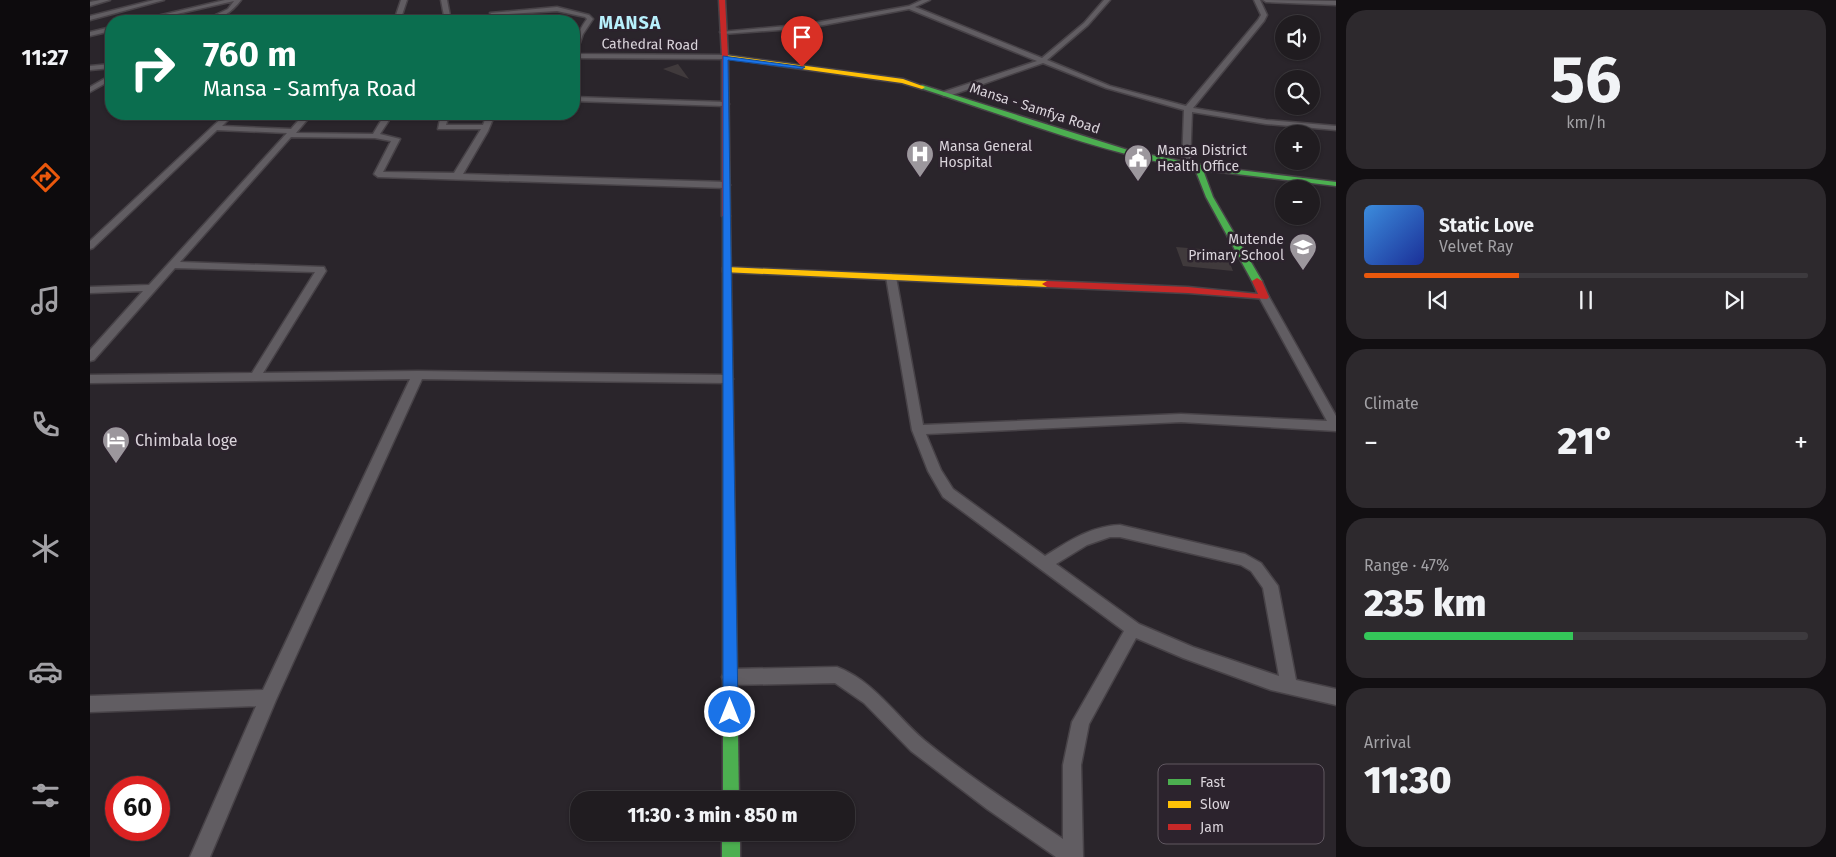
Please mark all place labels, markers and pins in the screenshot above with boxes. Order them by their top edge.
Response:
pin [781,16,823,67]
place label: Mansa General Hospital [939,138,1032,171]
hospital icon: Mansa General Hospital [905,139,935,178]
place label: Mansa District Health Office [1157,142,1248,175]
public building icon: Mansa District Health Office [1123,143,1153,182]
place label: Mutende Primary School [1188,231,1284,264]
school or university icon: Mutende Primary School [1288,232,1318,271]
hotel icon: Chimbala loge [101,425,131,464]
place label: Chimbala loge [135,431,238,450]

